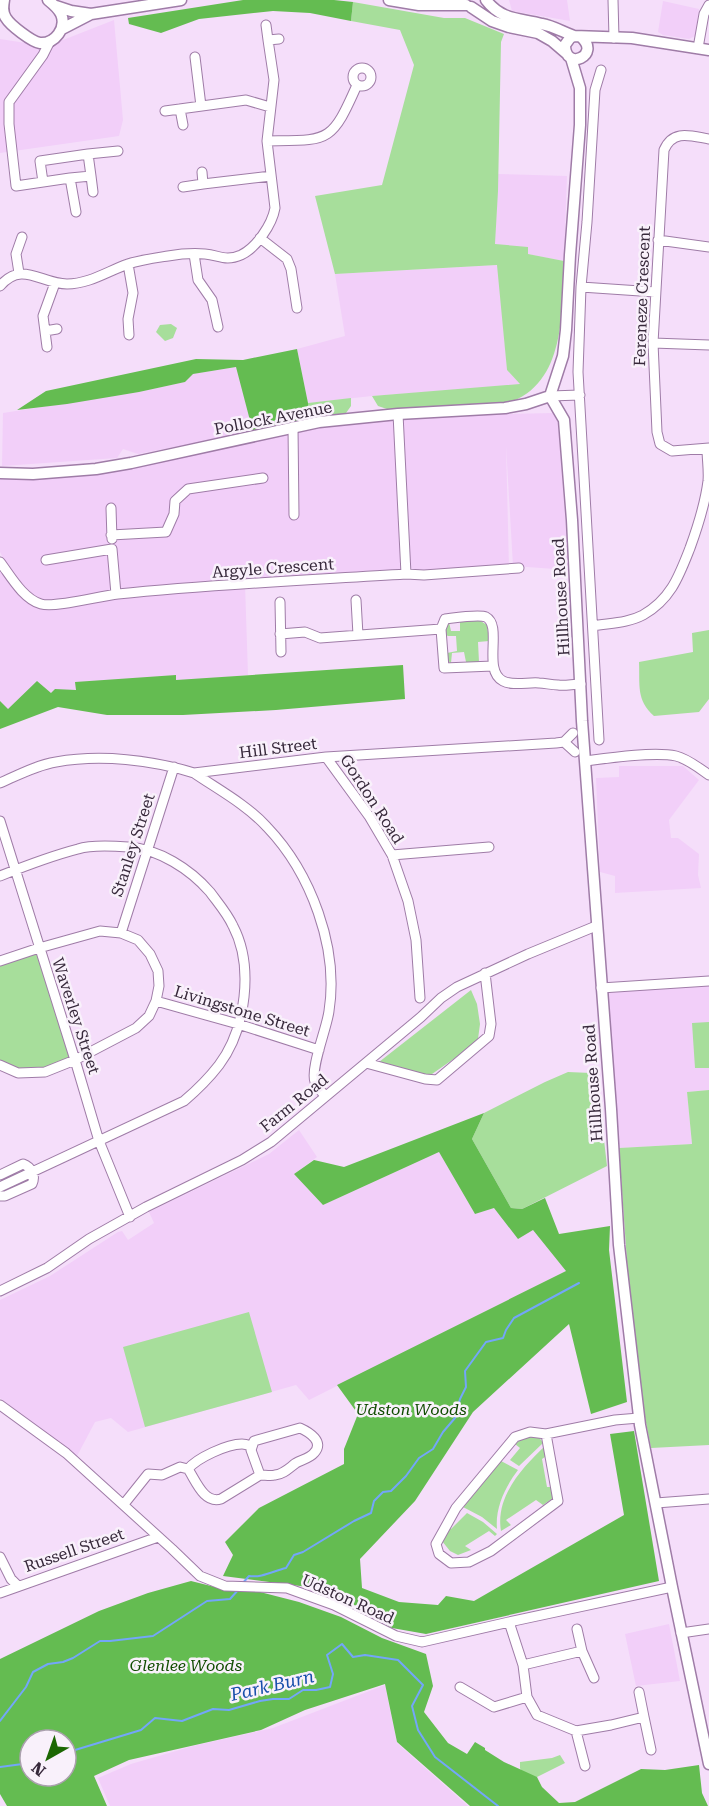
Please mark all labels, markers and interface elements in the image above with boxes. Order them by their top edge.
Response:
street label: Fereneze Crescent [630,225,654,367]
street label: Pollock Avenue [212,397,334,439]
street label: Hillhouse Road [548,538,574,656]
street label: Argyle Crescent [211,554,335,582]
street label: Hill Street [238,734,318,762]
street label: Gordon Road [336,751,408,847]
street label: Stanley Street [107,791,159,899]
street label: Waverley Street [48,955,104,1077]
street label: Livingstone Street [172,981,312,1041]
street label: Hillhouse Road [579,1023,607,1143]
street label: Farm Road [256,1070,332,1136]
park label: Udston Woods [355,1400,467,1419]
street label: Russell Street [22,1524,126,1576]
street label: Udston Road [299,1570,397,1628]
park label: Glenlee Woods [130,1656,242,1675]
water label: Park Burn [227,1665,316,1705]
north arrow [18,1728,78,1788]
text: N [28,1758,50,1780]

